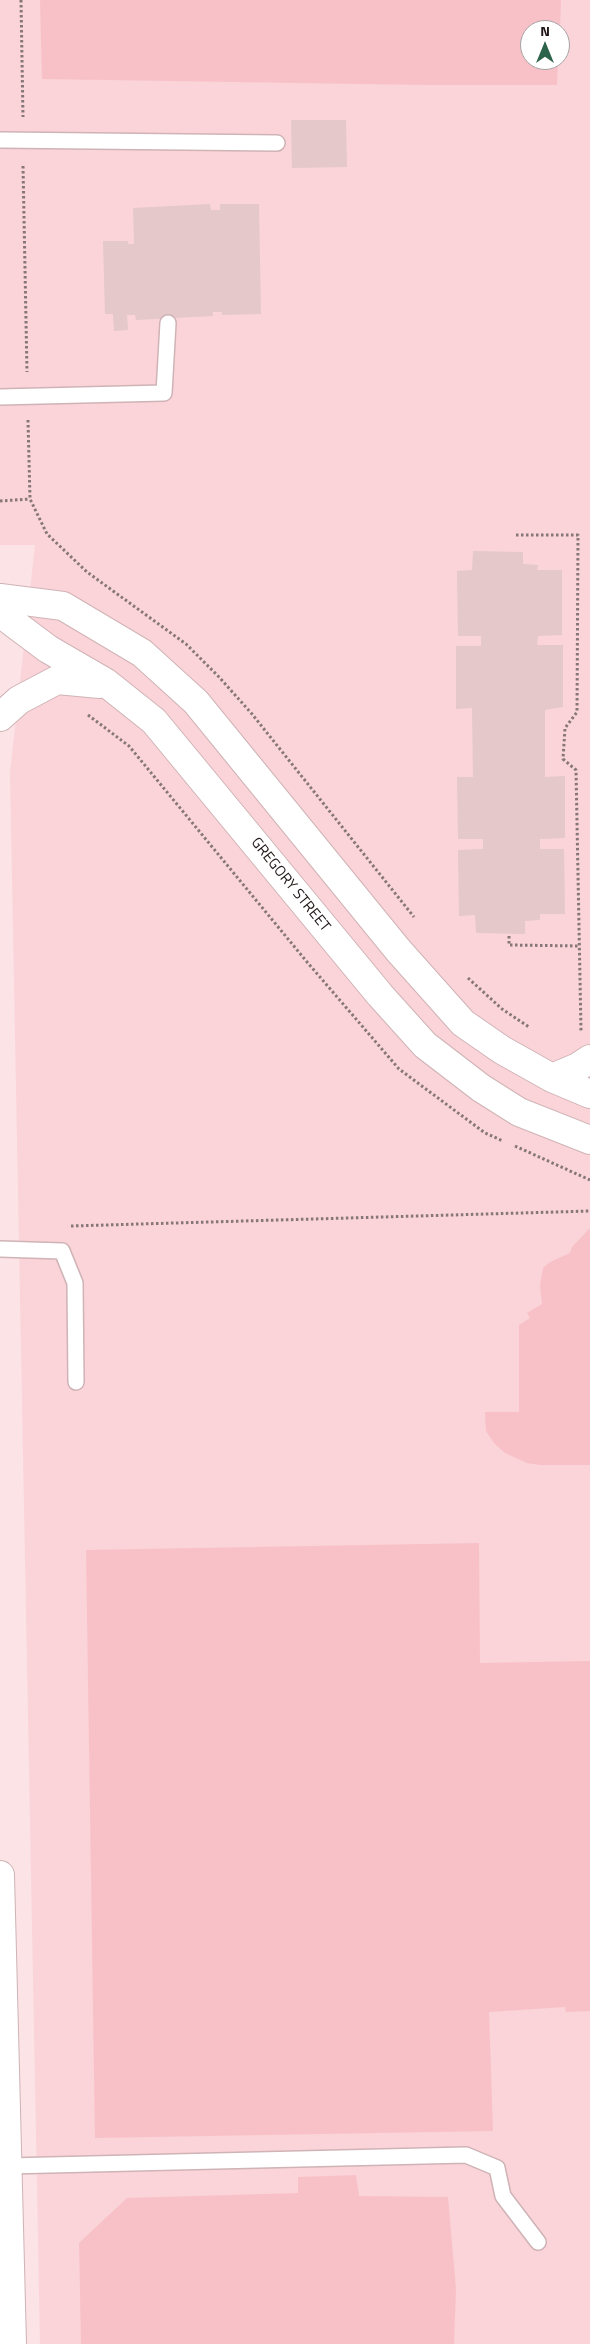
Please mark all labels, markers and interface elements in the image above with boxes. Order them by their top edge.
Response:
north arrow [520,20,570,70]
text: N [540,20,550,41]
street label: GREGORY STREET [247,834,333,936]

